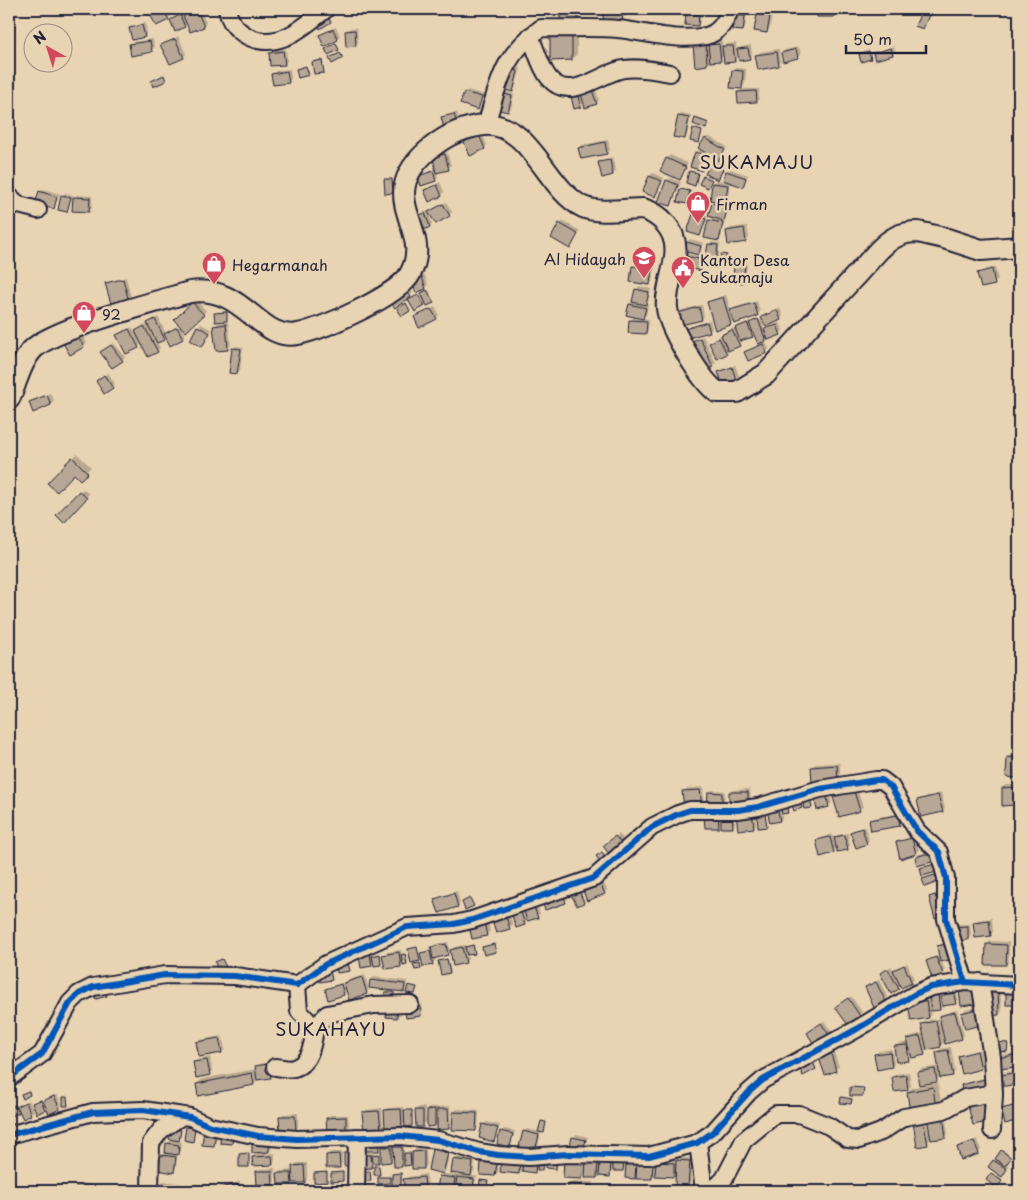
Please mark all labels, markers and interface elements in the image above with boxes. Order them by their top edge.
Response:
north arrow [22,22,72,72]
scale bar [846,22,926,54]
text: N [29,26,50,49]
text: 50 m [853,27,892,50]
district label: SUKAMAJU [700,148,814,175]
shop icon: Firman [685,190,711,224]
place label: Firman [716,192,767,215]
school or university icon: Al Hidayah [631,245,657,279]
place label: Al Hidayah [544,247,626,270]
place label: Kantor Desa Sukamaju [700,248,790,288]
shop icon: Hegarmanah [201,251,227,285]
place label: Hegarmanah [232,253,328,276]
public building icon: Kantor Desa Sukamaju [670,255,696,289]
shop icon: 92 [71,300,97,334]
place label: 92 [102,302,121,325]
district label: SUKAHAYU [275,1015,387,1042]

